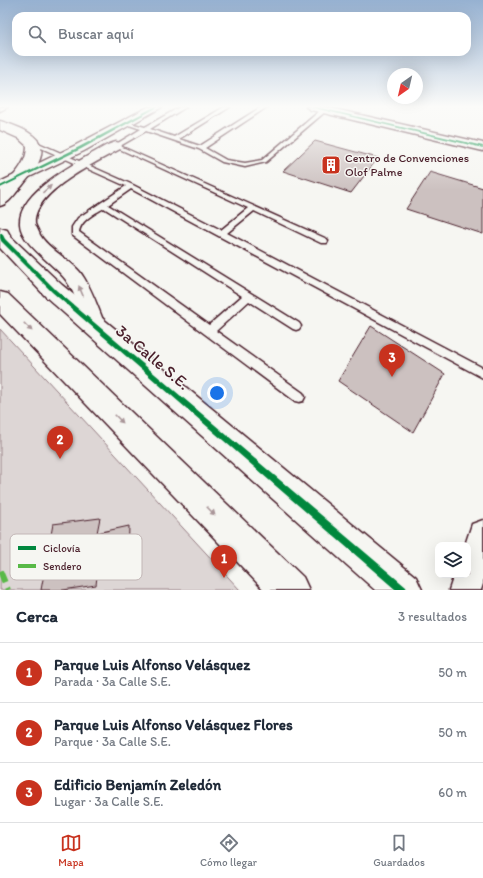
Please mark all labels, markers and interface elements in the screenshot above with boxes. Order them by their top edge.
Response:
search box [12,12,471,56]
icon: search [26,23,48,45]
text: Buscar aquí [58,25,134,43]
north arrow [387,68,423,104]
place label: Centro de Convenciones Olof Palme [345,151,469,179]
building icon: Centro de Convenciones Olof Palme [320,154,342,176]
one-way arrow [42,184,53,193]
one-way arrow [77,285,83,297]
street label: 3a Calle S.E. [112,320,194,394]
one-way arrow [23,322,33,332]
pin: 3 [379,344,405,377]
your location [207,383,227,403]
one-way arrow [115,414,124,424]
pin: 2 [47,426,73,459]
one-way arrow [206,506,216,516]
legend [10,534,142,580]
text: Ciclovía [43,542,81,555]
map controls [435,542,471,578]
button: layers [435,542,471,578]
pin: 1 [211,545,237,578]
text: Sendero [43,560,82,573]
text: Cerca [16,606,58,626]
text: 3 resultados [398,609,467,624]
text: Parque Luis Alfonso Velásquez [54,656,250,674]
text: 1 [26,665,32,680]
text: 50 m [438,665,467,680]
text: Parada · 3a Calle S.E. [54,674,171,689]
text: Parque Luis Alfonso Velásquez Flores [54,716,293,734]
text: 2 [26,725,32,740]
text: 50 m [438,725,467,740]
text: Parque · 3a Calle S.E. [54,734,171,749]
text: Edificio Benjamín Zeledón [54,776,221,794]
text: 3 [25,785,33,800]
text: 60 m [438,785,467,800]
text: Lugar · 3a Calle S.E. [54,794,164,809]
tab: Mapa [58,832,84,869]
tab: Cómo llegar [200,832,257,869]
tab: Guardados [373,832,425,869]

